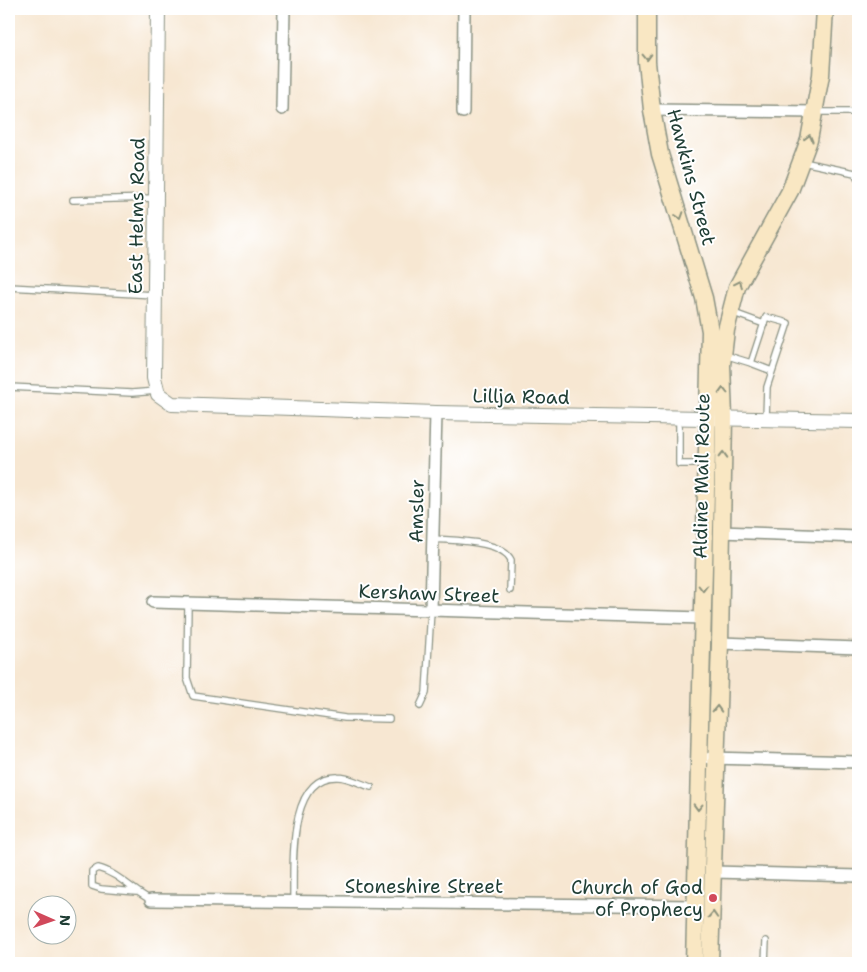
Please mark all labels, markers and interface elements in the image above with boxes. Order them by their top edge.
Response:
one-way arrow [642,54,653,62]
street label: Hawkins Street [661,106,722,248]
one-way arrow [803,133,814,142]
street label: East Helms Road [123,137,150,295]
one-way arrow [675,211,685,219]
one-way arrow [733,280,743,289]
street label: Lillja Road [472,383,570,410]
one-way arrow [718,387,728,394]
street label: Aldine Mail Route [688,393,715,559]
one-way arrow [717,450,728,458]
street label: Amsler [403,479,430,543]
street label: Kershaw Street [358,579,500,608]
one-way arrow [698,585,708,593]
one-way arrow [712,705,723,713]
one-way arrow [693,803,704,811]
street label: Stoneshire Street [345,874,503,899]
place label: Church of God of Prophecy [571,875,703,922]
marker: Church of God of Prophecy [707,892,719,904]
north arrow [28,894,78,944]
one-way arrow [708,910,719,918]
text: N [56,915,74,926]

